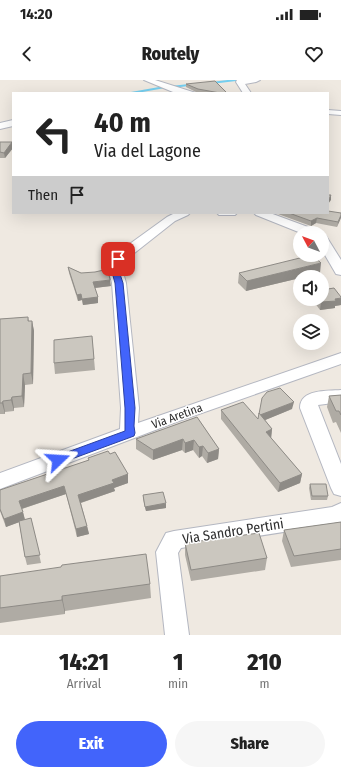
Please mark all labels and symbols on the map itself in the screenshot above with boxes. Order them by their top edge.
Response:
north arrow [293,226,329,262]
pin [101,242,135,276]
street label: Via Aretina [150,400,204,432]
position arrow [37,439,79,481]
street label: Via Sandro Pertini [181,515,285,548]

